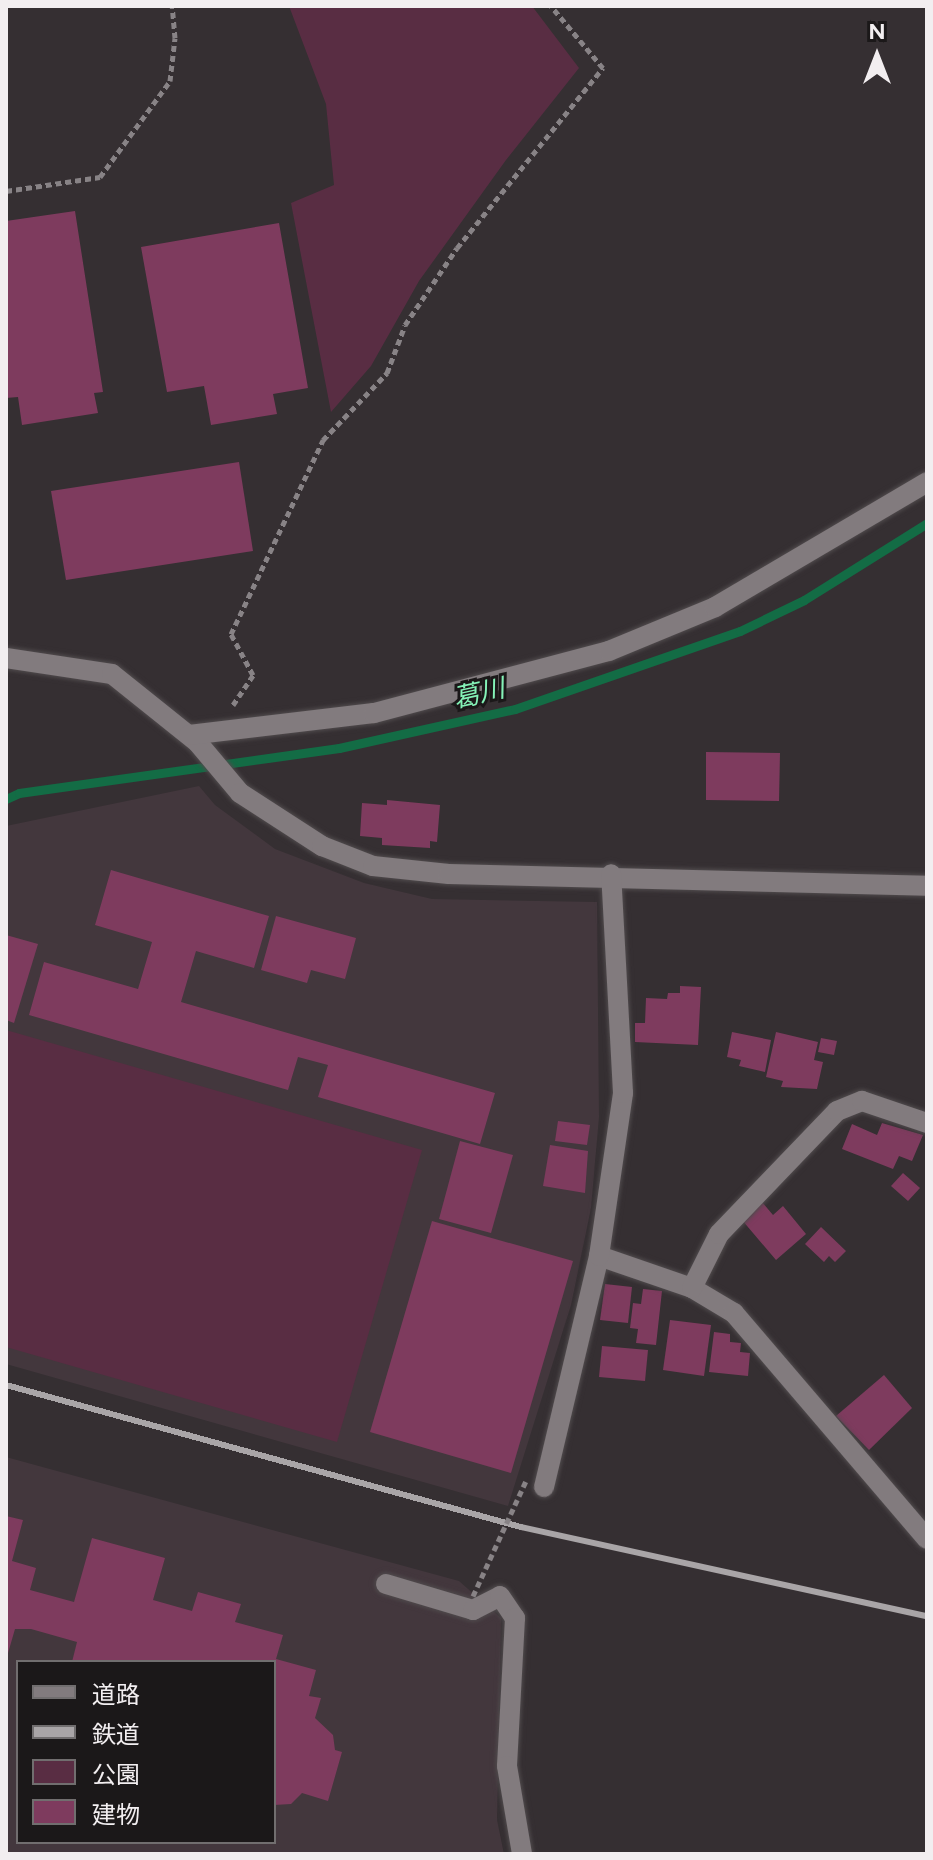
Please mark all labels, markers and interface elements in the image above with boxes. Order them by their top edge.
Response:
north arrow [837,16,917,96]
text: N [868,18,886,45]
water label: 葛川 [450,673,508,715]
legend [16,1660,276,1844]
text: 道路 [92,1680,140,1709]
text: 鉄道 [92,1720,140,1749]
text: 公園 [92,1760,140,1789]
text: 建物 [92,1800,140,1829]

